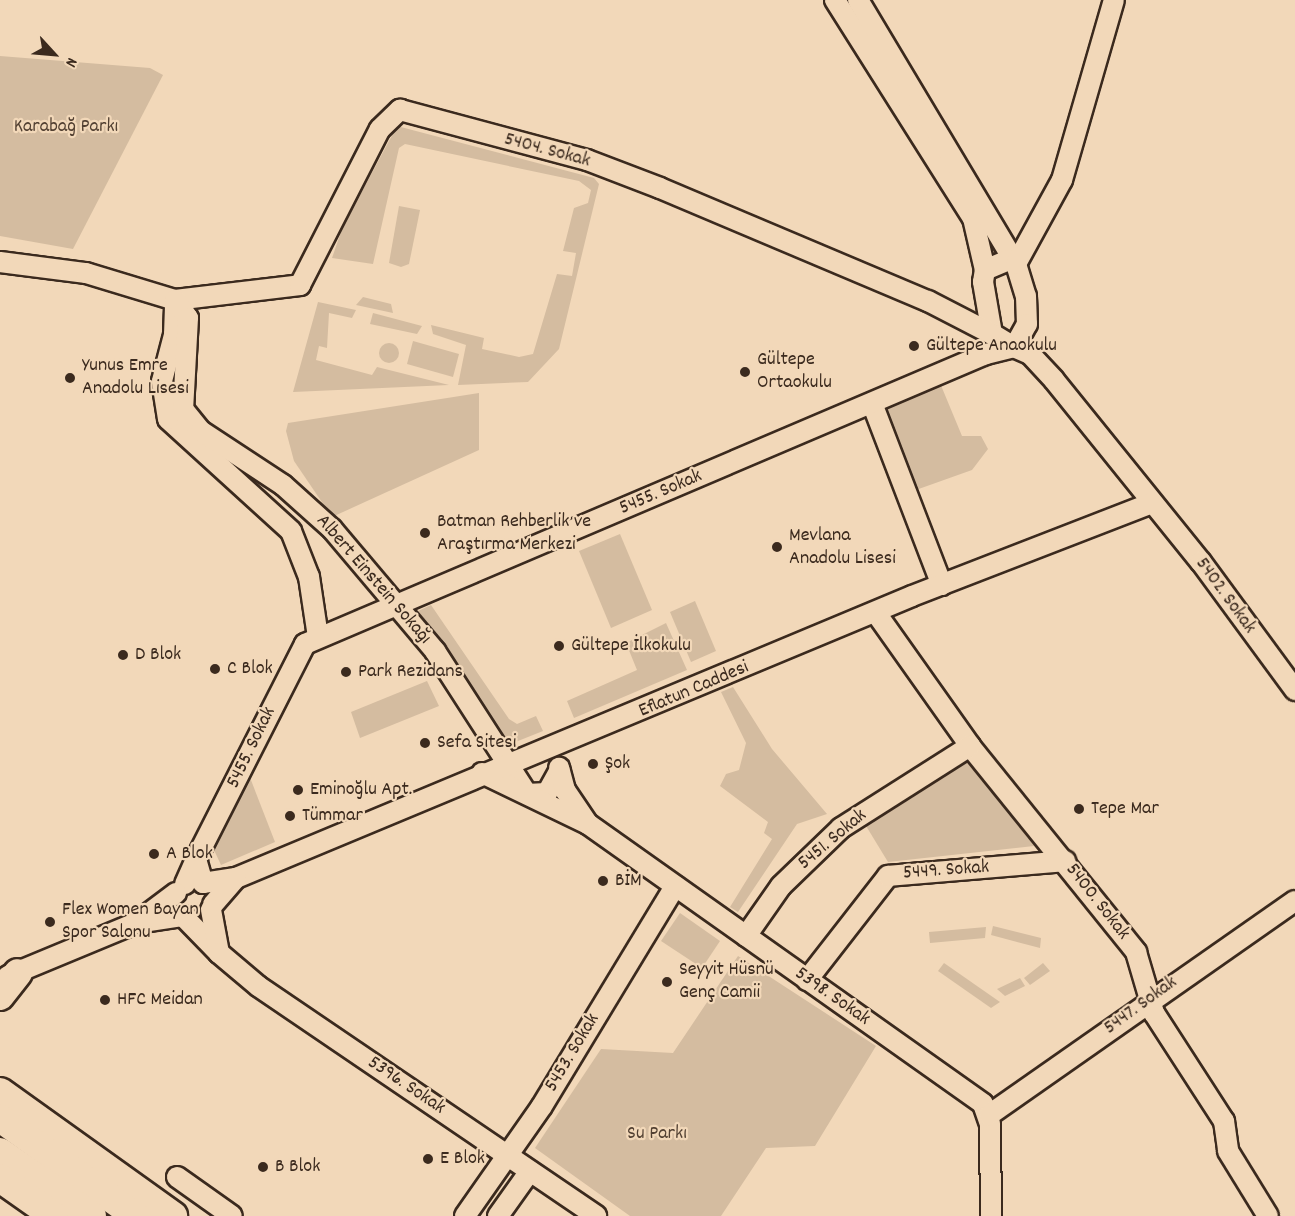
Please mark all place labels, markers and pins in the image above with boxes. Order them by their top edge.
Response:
place label: Gültepe Anaokulu [926,334,1057,358]
marker: Gültepe Anaokulu [907,339,921,353]
place label: Gültepe Ortaokulu [757,348,832,395]
place label: Yunus Emre Anadolu Lisesi [82,354,189,401]
marker: Gültepe Ortaokulu [738,365,752,379]
marker: Yunus Emre Anadolu Lisesi [63,371,77,385]
place label: Batman Rehberlik ve Araştırma Merkezi [437,510,591,557]
place label: Mevlana Anadolu Lisesi [789,524,896,571]
marker: Batman Rehberlik ve Araştırma Merkezi [418,526,432,540]
marker: Mevlana Anadolu Lisesi [770,540,784,554]
place label: Gültepe İlkokulu [571,634,691,658]
marker: Gültepe İlkokulu [552,639,566,653]
place label: D Blok [135,643,181,667]
marker: D Blok [116,648,130,662]
place label: C Blok [227,657,273,681]
place label: Park Rezidans [358,660,463,684]
marker: C Blok [208,662,222,676]
marker: Park Rezidans [339,665,353,679]
place label: Sefa Sitesi [437,731,516,755]
marker: Sefa Sitesi [418,736,432,750]
place label: Şok [605,752,630,776]
marker: Şok [586,757,600,771]
place label: Eminoğlu Apt. [310,778,412,802]
marker: Eminoğlu Apt. [291,783,305,797]
place label: Tepe Mar [1091,797,1159,821]
marker: Tepe Mar [1072,802,1086,816]
place label: Tümmar [302,804,363,828]
marker: Tümmar [283,809,297,823]
place label: A Blok [166,842,213,866]
marker: A Blok [147,847,161,861]
place label: BİM [615,869,642,893]
marker: BİM [596,874,610,888]
place label: Flex Women Bayan Spor Salonu [62,898,199,945]
marker: Flex Women Bayan Spor Salonu [43,915,57,929]
place label: Seyyit Hüsnü Genç Camii [679,958,774,1005]
marker: Seyyit Hüsnü Genç Camii [660,975,674,989]
place label: HFC Meidan [117,988,203,1012]
marker: HFC Meidan [98,993,112,1007]
place label: E Blok [440,1147,485,1171]
marker: E Blok [421,1152,435,1166]
place label: B Blok [275,1155,320,1179]
marker: B Blok [256,1160,270,1174]

